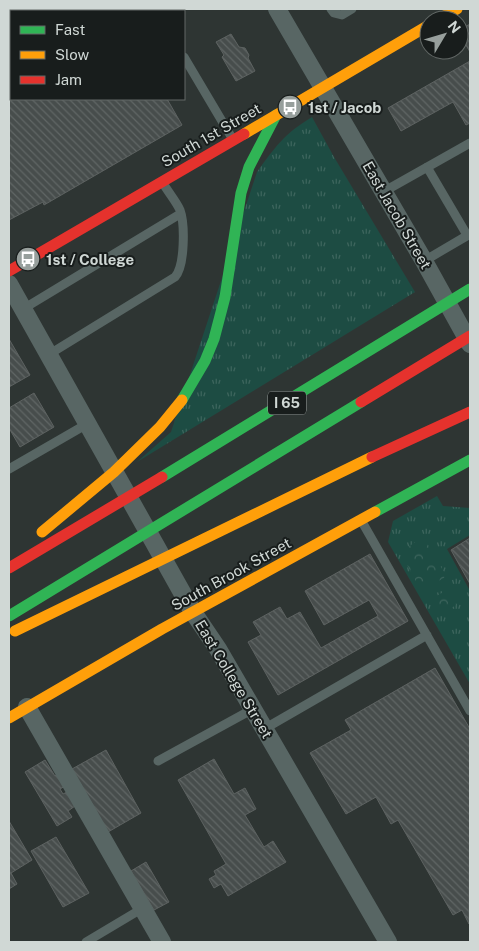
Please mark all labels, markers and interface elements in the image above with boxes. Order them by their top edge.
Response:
legend [10,10,185,100]
north arrow [419,10,469,60]
text: N [445,18,464,36]
text: Fast [55,21,85,38]
text: Slow [55,46,90,63]
text: Jam [55,71,82,88]
bus stop icon: 1st / Jacob [277,94,303,120]
place label: 1st / Jacob [308,99,381,116]
street label: South 1st Street [158,100,264,170]
street label: East Jacob Street [359,158,435,272]
bus stop icon: 1st / College [15,246,41,272]
place label: 1st / College [46,251,134,268]
road number: I 65 [268,392,306,414]
street label: South Brook Street [168,534,294,614]
street label: East College Street [192,617,276,741]

